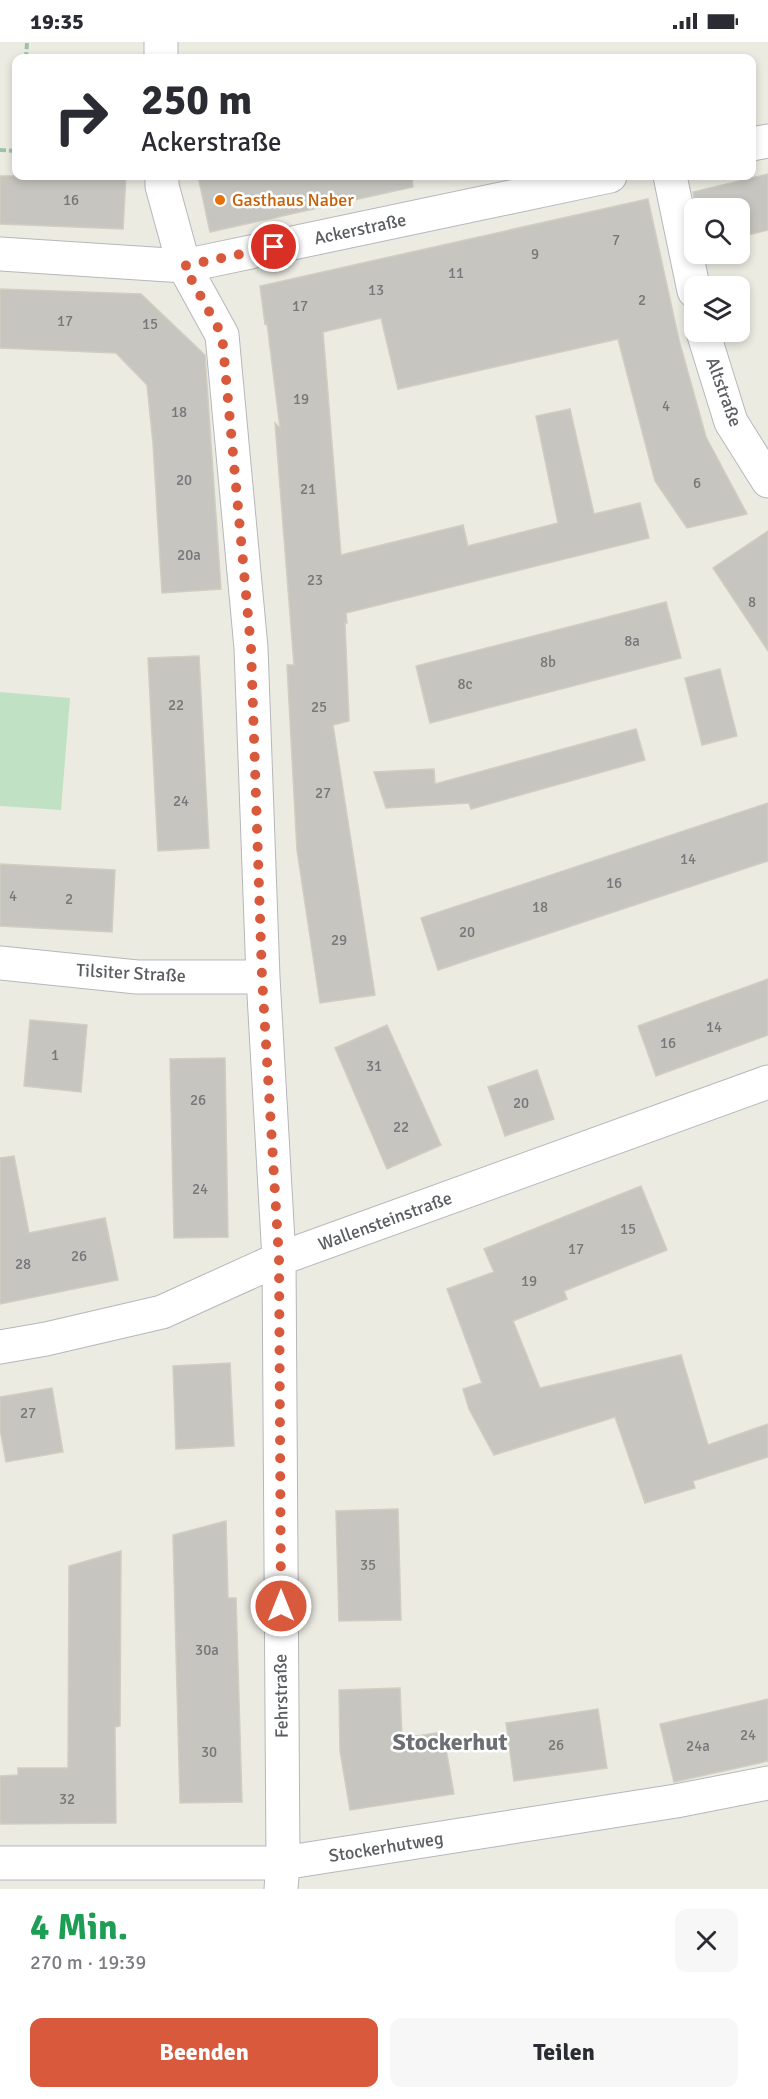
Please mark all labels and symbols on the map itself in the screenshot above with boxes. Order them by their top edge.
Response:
place label: Gasthaus Naber [232,189,354,211]
house number: 16 [63,191,79,209]
marker: Gasthaus Naber [213,193,227,207]
street label: Ackerstraße [312,208,408,250]
pin [248,221,299,272]
house number: 7 [612,231,620,249]
house number: 9 [531,245,539,263]
house number: 11 [448,264,464,282]
house number: 13 [368,281,384,299]
house number: 2 [638,291,646,309]
house number: 17 [292,297,308,315]
house number: 17 [57,312,73,330]
house number: 15 [142,315,158,333]
street label: Altstraße [701,354,747,430]
house number: 19 [293,390,309,408]
house number: 4 [662,397,670,415]
house number: 18 [171,403,187,421]
house number: 20 [176,471,192,489]
house number: 6 [693,474,701,492]
house number: 21 [300,480,316,498]
house number: 20a [177,546,201,564]
house number: 23 [307,571,323,589]
house number: 8 [748,593,756,611]
house number: 8a [624,632,640,650]
house number: 8b [540,653,556,671]
house number: 8c [457,675,473,693]
house number: 22 [168,696,184,714]
house number: 25 [311,698,327,716]
house number: 27 [315,784,331,802]
house number: 24 [173,792,189,810]
house number: 14 [680,850,696,868]
house number: 16 [606,874,622,892]
house number: 4 [9,887,17,905]
house number: 2 [65,890,73,908]
house number: 18 [532,898,548,916]
house number: 20 [459,923,475,941]
house number: 29 [331,931,347,949]
street label: Tilsiter Straße [76,959,186,987]
house number: 14 [706,1018,722,1036]
house number: 16 [660,1034,676,1052]
house number: 1 [51,1046,59,1064]
house number: 31 [366,1057,382,1075]
house number: 26 [190,1091,206,1109]
house number: 20 [513,1094,529,1112]
house number: 22 [393,1118,409,1136]
house number: 24 [192,1180,208,1198]
street label: Wallensteinstraße [315,1187,455,1255]
house number: 15 [620,1220,636,1238]
house number: 17 [568,1240,584,1258]
house number: 26 [71,1247,87,1265]
house number: 28 [15,1255,31,1273]
house number: 19 [521,1272,537,1290]
house number: 27 [20,1404,36,1422]
house number: 35 [360,1556,376,1574]
position arrow [249,1574,313,1638]
house number: 30a [195,1641,219,1659]
street label: Fehrstraße [269,1654,293,1738]
house number: 24 [740,1726,756,1744]
district label: Stockerhut [393,1727,507,1757]
house number: 26 [548,1736,564,1754]
house number: 24a [686,1737,710,1755]
house number: 30 [201,1743,217,1761]
house number: 32 [59,1790,75,1808]
street label: Stockerhutweg [327,1827,445,1867]

